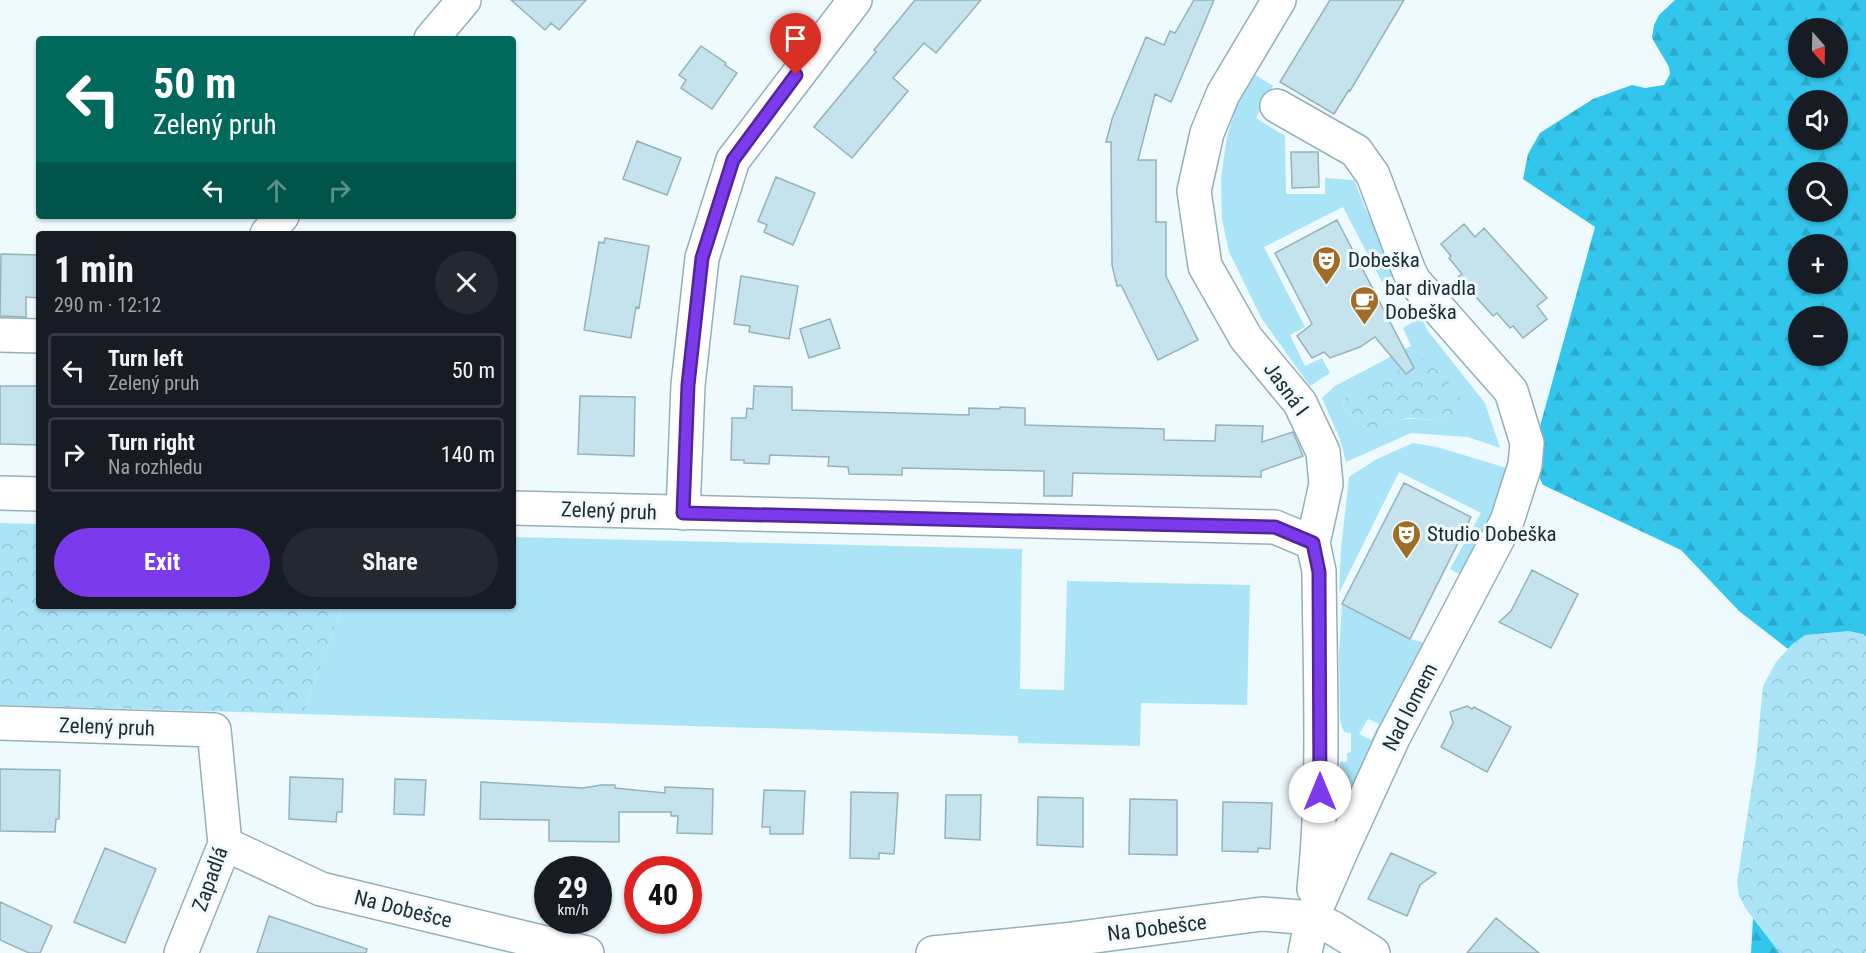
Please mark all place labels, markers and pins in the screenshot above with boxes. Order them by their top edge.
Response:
pin [770,13,821,75]
theatre icon: Dobeška [1311,244,1343,286]
place label: Dobeška [1348,248,1420,272]
place label: bar divadla Dobeška [1385,276,1476,324]
cafe icon: bar divadla Dobeška [1348,284,1380,326]
theatre icon: Studio Dobeška [1390,518,1422,560]
place label: Studio Dobeška [1427,522,1557,546]

